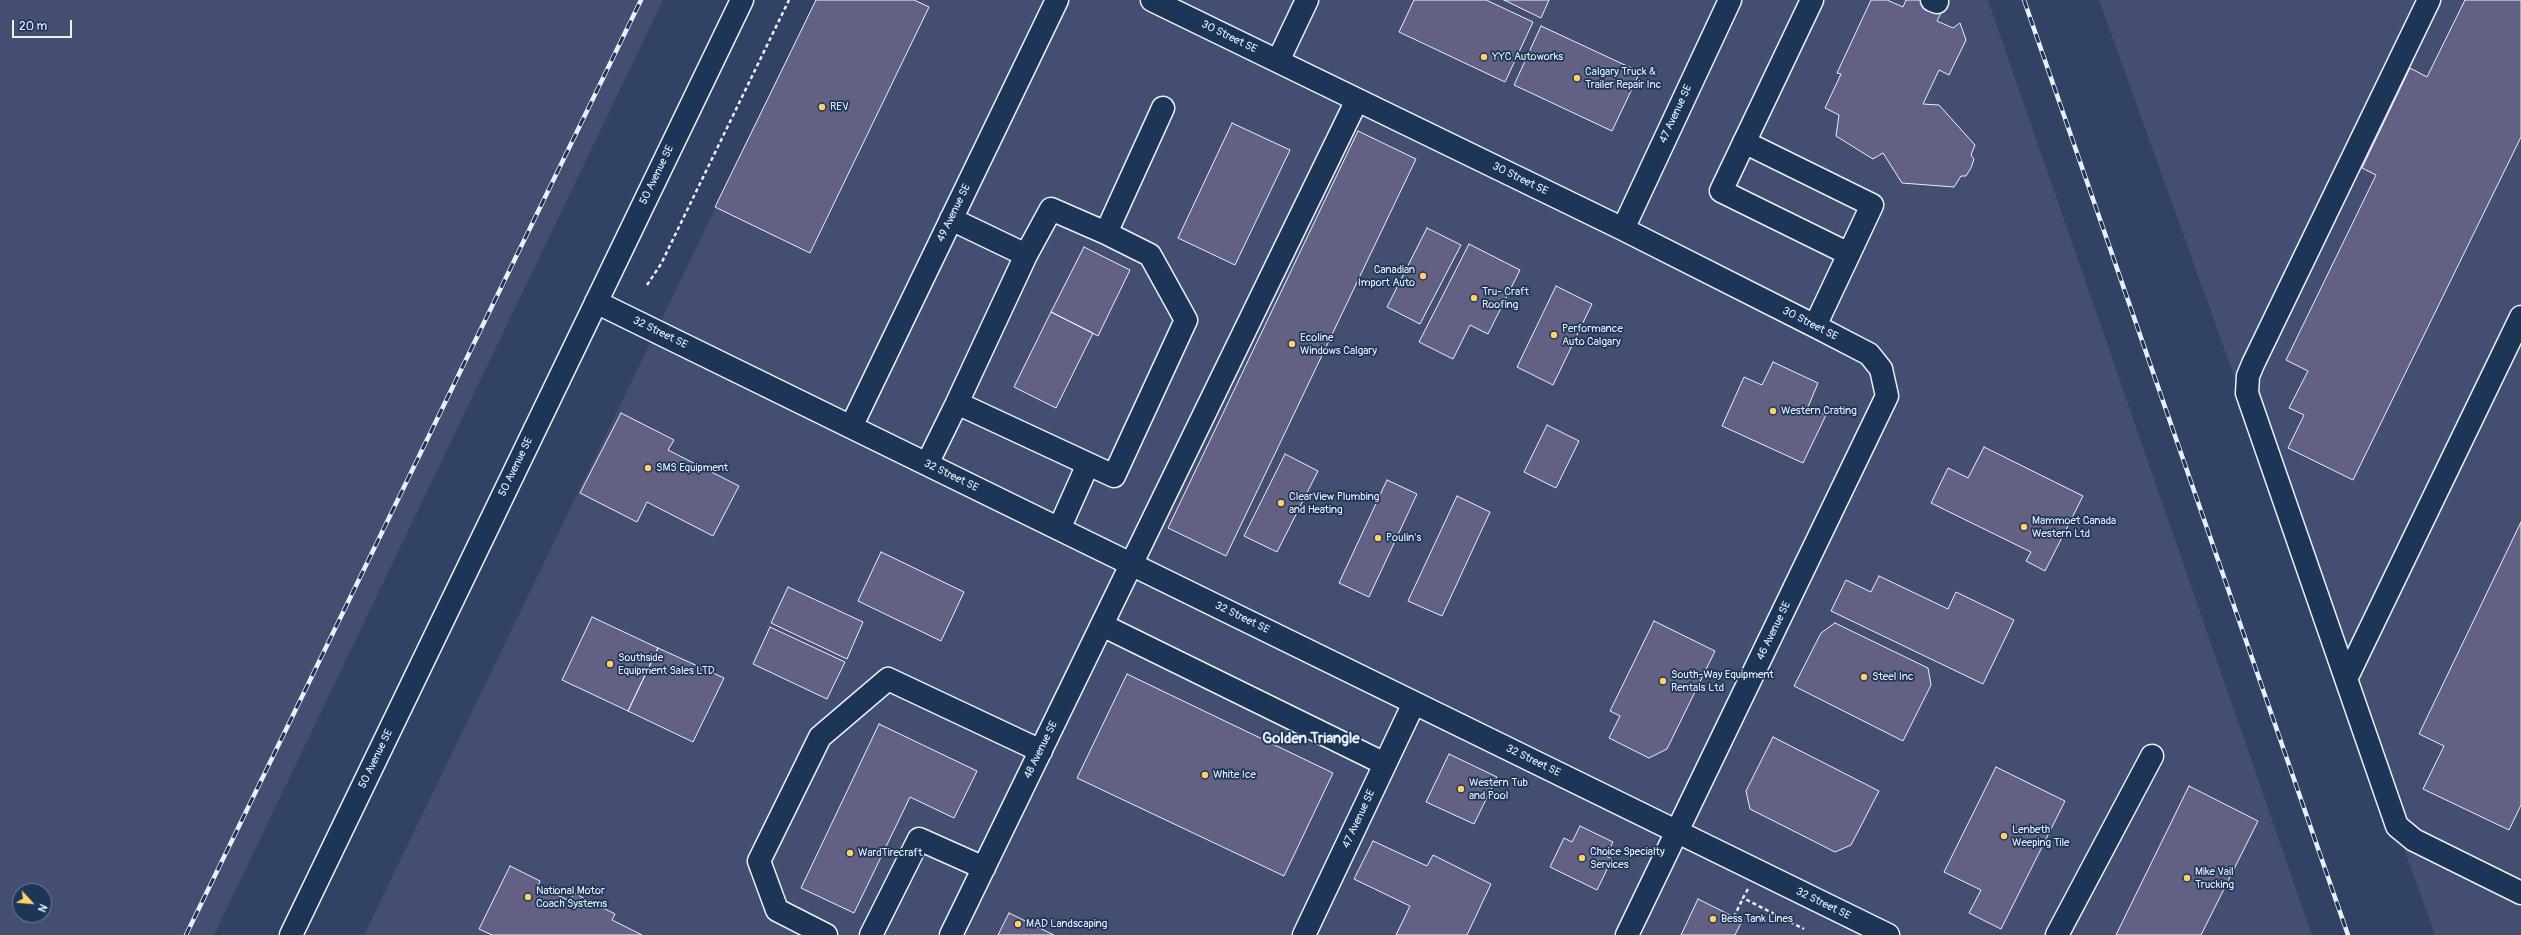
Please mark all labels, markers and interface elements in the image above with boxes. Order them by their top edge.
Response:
scale bar [14,12,74,38]
street label: 30 Street SE [1199,18,1259,56]
text: 20 m [19,19,47,34]
place label: YYC Autoworks [1492,50,1563,64]
marker: YYC Autoworks [1479,52,1489,62]
place label: Calgary Truck & Trailer Repair Inc [1585,65,1661,91]
marker: Calgary Truck & Trailer Repair Inc [1572,73,1582,83]
street label: 47 Avenue SE [1657,83,1695,145]
place label: REV [830,100,849,114]
marker: REV [817,102,827,112]
street label: 50 Avenue SE [637,143,677,207]
street label: 30 Street SE [1490,160,1550,198]
street label: 49 Avenue SE [934,182,974,244]
place label: Canadian Import Auto [1358,263,1415,289]
marker: Canadian Import Auto [1418,271,1428,281]
place label: Tru- Craft Roofing [1482,285,1529,311]
marker: Tru- Craft Roofing [1469,293,1479,303]
street label: 30 Street SE [1780,304,1840,344]
street label: 32 Street SE [631,314,689,352]
place label: Performance Auto Calgary [1562,322,1623,348]
marker: Performance Auto Calgary [1549,330,1559,340]
place label: Ecoline Windows Calgary [1300,331,1377,357]
marker: Ecoline Windows Calgary [1287,339,1297,349]
place label: Western Crating [1781,404,1857,418]
marker: Western Crating [1768,406,1778,416]
street label: 50 Avenue SE [496,435,536,499]
street label: 32 Street SE [922,457,980,495]
place label: SMS Equipment [656,461,728,475]
marker: SMS Equipment [643,463,653,473]
place label: ClearView Plumbing and Heating [1289,490,1379,516]
marker: ClearView Plumbing and Heating [1276,498,1286,508]
place label: Mammoet Canada Western Ltd [2032,514,2116,540]
marker: Mammoet Canada Western Ltd [2019,522,2029,532]
place label: Poulin's [1386,531,1421,545]
marker: Poulin's [1373,533,1383,543]
street label: 32 Street SE [1213,599,1271,637]
street label: 46 Avenue SE [1754,600,1794,662]
place label: Southside Equipment Sales LTD [618,651,715,677]
marker: Southside Equipment Sales LTD [605,659,615,669]
place label: South-Way Equipment Rentals Ltd [1671,668,1774,694]
place label: Steel Inc [1872,670,1914,684]
marker: Steel Inc [1859,672,1869,682]
marker: South-Way Equipment Rentals Ltd [1658,676,1668,686]
street label: 48 Avenue SE [1021,719,1061,781]
street label: 50 Avenue SE [356,727,396,791]
district label: Golden Triangle [1262,730,1360,748]
street label: 32 Street SE [1504,742,1562,780]
place label: White Ice [1213,768,1256,782]
marker: White Ice [1200,770,1210,780]
place label: Western Tub and Pool [1469,776,1528,802]
marker: Western Tub and Pool [1456,784,1466,794]
street label: 47 Avenue SE [1340,788,1378,850]
place label: Lenbeth Weeping Tile [2012,823,2070,849]
marker: Lenbeth Weeping Tile [1999,831,2009,841]
place label: Choice Specialty Services [1590,845,1665,871]
place label: WardTirecraft [858,846,922,860]
marker: WardTirecraft [845,848,855,858]
marker: Choice Specialty Services [1577,853,1587,863]
place label: Mike Vail Trucking [2195,865,2234,891]
marker: Mike Vail Trucking [2182,873,2192,883]
north arrow [12,883,52,923]
place label: National Motor Coach Systems [536,884,607,910]
street label: 32 Street SE [1794,885,1852,923]
marker: National Motor Coach Systems [523,892,533,902]
text: N [35,902,50,914]
place label: Bess Tank Lines [1721,912,1793,926]
marker: Bess Tank Lines [1708,914,1718,924]
place label: MAD Landscaping [1026,917,1107,931]
marker: MAD Landscaping [1013,919,1023,929]

